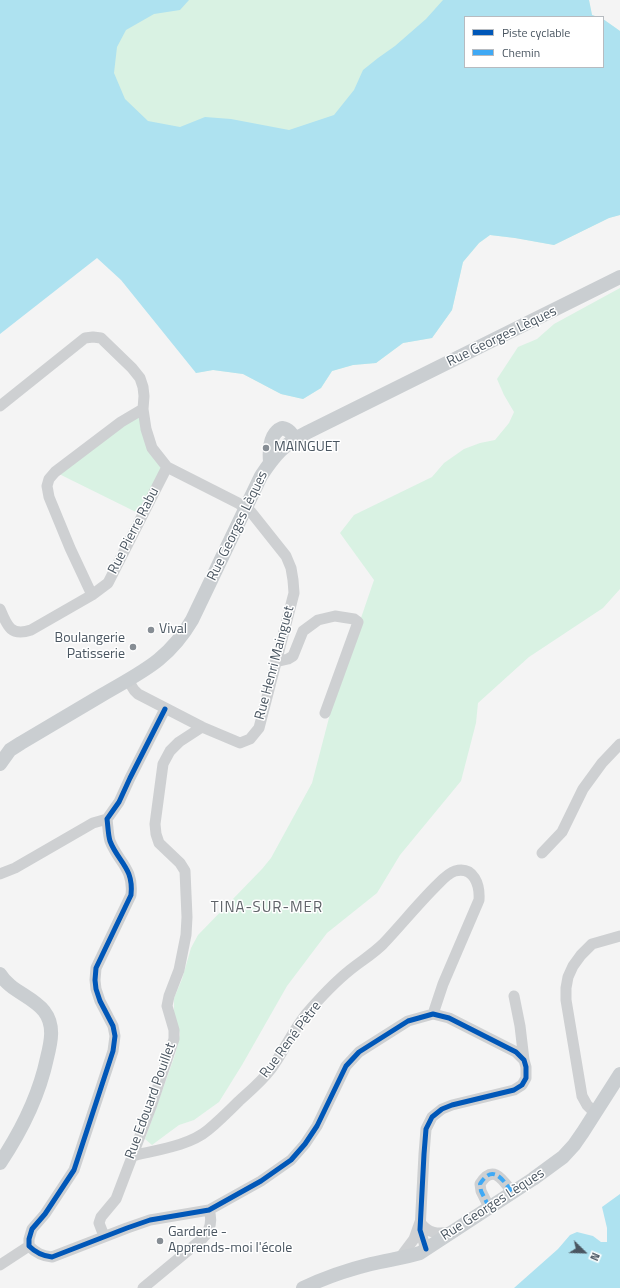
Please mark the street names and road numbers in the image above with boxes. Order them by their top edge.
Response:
street label: Rue Georges Lèques [444,303,560,371]
street label: Rue Georges Lèques [204,468,272,584]
street label: Rue Pierre Rabu [105,485,163,577]
street label: Rue Henri Mainguet [252,604,298,722]
street label: Rue René Pètre [257,998,325,1082]
street label: Rue Edouard Pouillet [122,1040,180,1162]
street label: Rue Georges Lèques [438,1165,548,1245]

